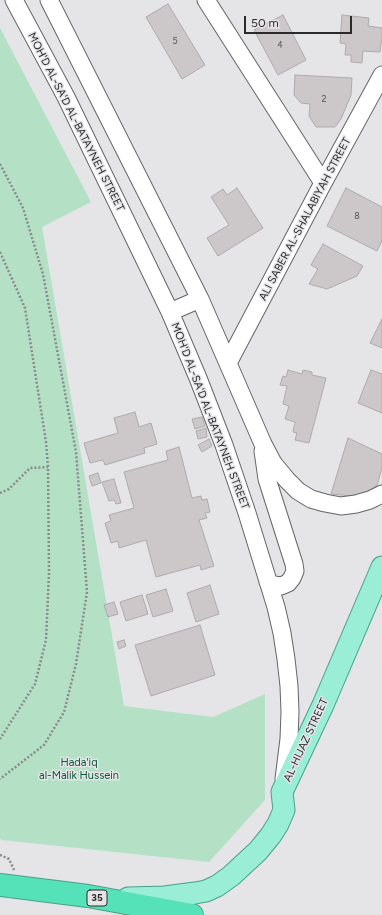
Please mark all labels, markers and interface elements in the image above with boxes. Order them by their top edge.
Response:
scale bar [246,8,354,34]
text: 50 m [251,16,279,30]
street label: MOH'D AL-SA'D AL-BATAYNEH STREET [25,30,127,214]
house number: 5 [172,36,178,46]
house number: 4 [277,40,283,50]
house number: 2 [321,94,327,104]
street label: ALI SABER AL-SHALABIYAH STREET [256,135,354,303]
house number: 8 [354,211,360,221]
street label: MOH'D AL-SA'D AL-BATAYNEH STREET [168,321,252,511]
street label: AL-HIJAZ STREET [281,696,331,784]
park label: Hada'iq al-Malik Hussein [39,756,119,782]
road number: 35 [87,890,107,906]

